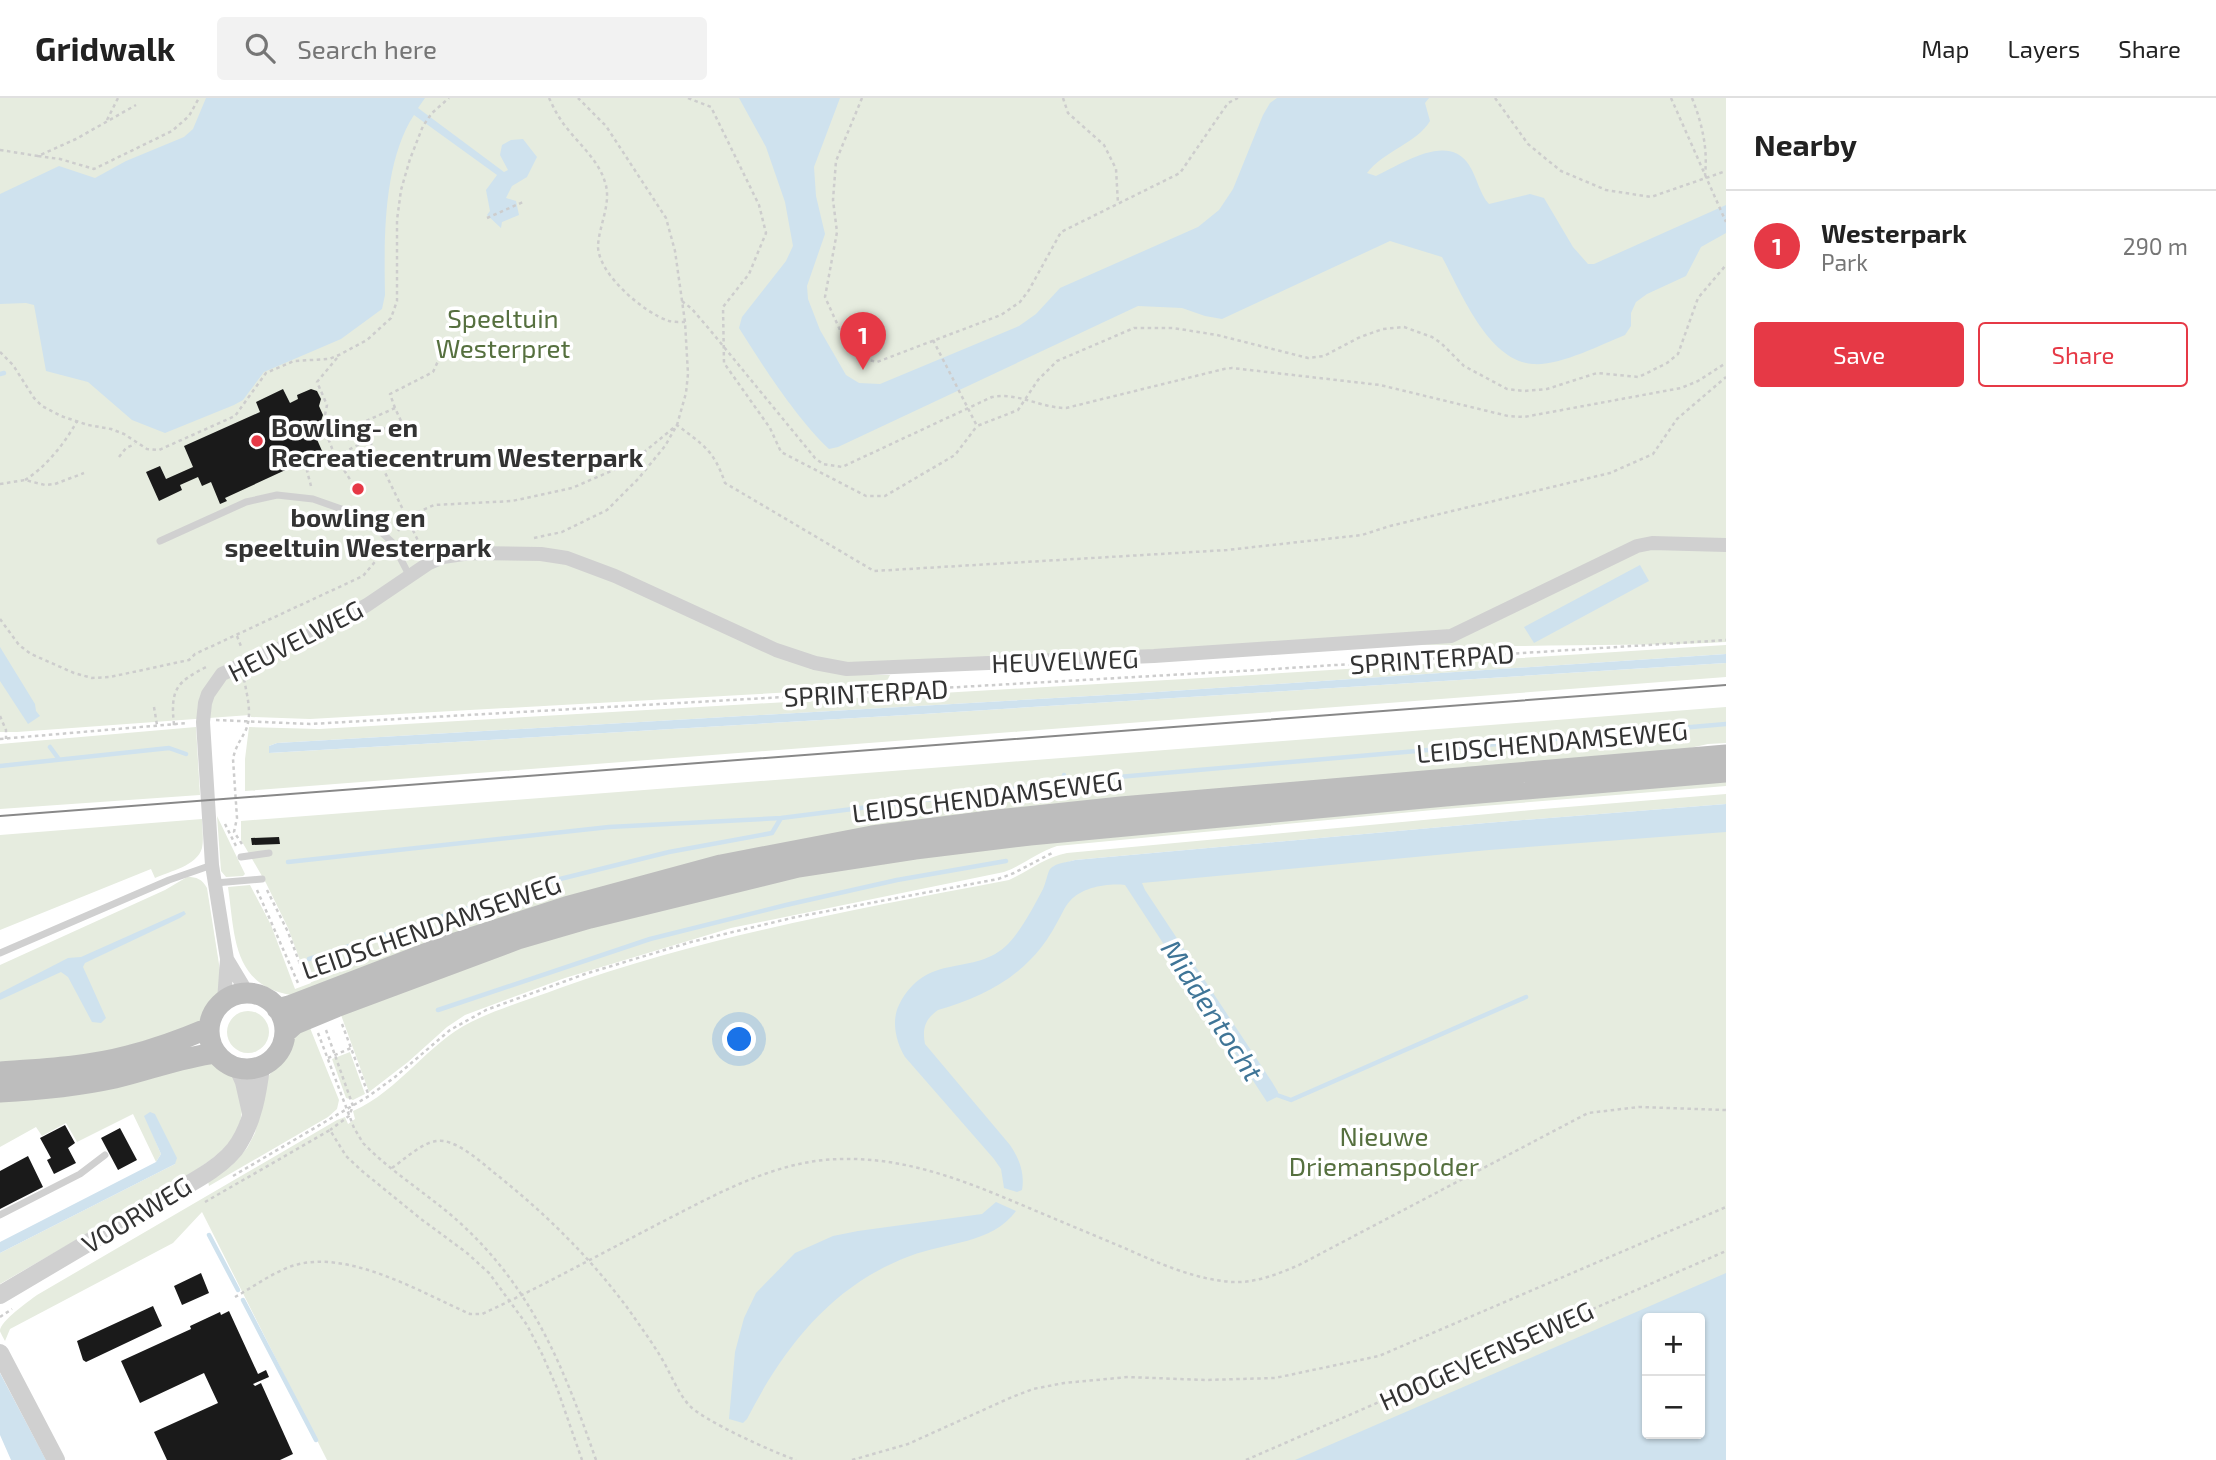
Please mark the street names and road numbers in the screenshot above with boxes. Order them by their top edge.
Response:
street label: HEUVELWEG [222,593,368,687]
street label: SPRINTERPAD [1349,637,1515,679]
street label: HEUVELWEG [991,642,1139,678]
street label: SPRINTERPAD [783,672,949,712]
street label: LEIDSCHENDAMSEWEG [1415,714,1689,768]
street label: LEIDSCHENDAMSEWEG [850,764,1124,828]
street label: LEIDSCHENDAMSEWEG [297,867,565,985]
street label: VOORWEG [76,1169,196,1259]
street label: HOOGEVEENSEWEG [1374,1294,1598,1416]

